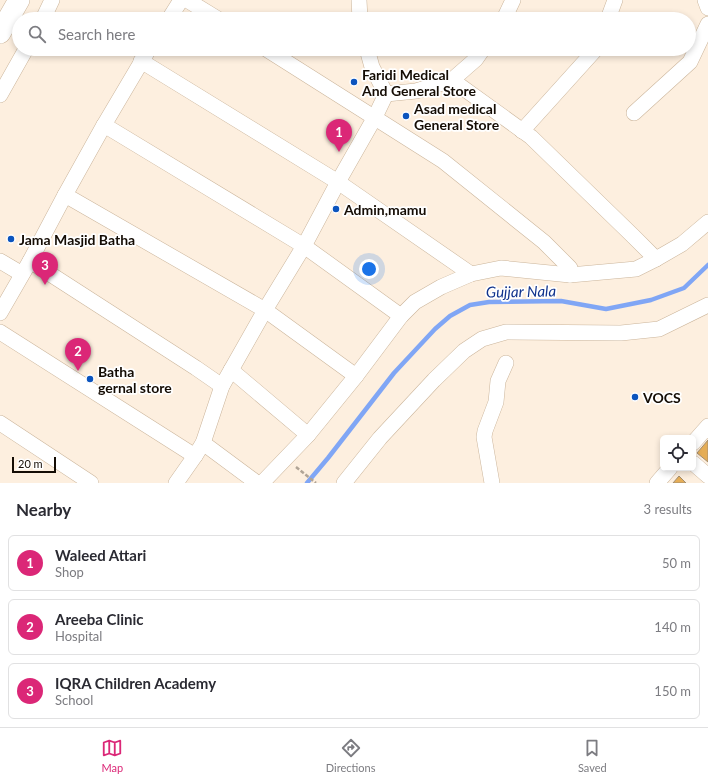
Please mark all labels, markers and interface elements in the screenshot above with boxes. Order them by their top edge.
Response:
search box [12,12,696,56]
icon: search [26,23,48,45]
text: Search here [58,25,135,43]
place label: Faridi Medical And General Store [361,66,477,99]
marker: Faridi Medical And General Store [349,77,359,87]
place label: Asad medical General Store [413,100,500,133]
marker: Asad medical General Store [401,111,411,121]
pin: 1 [326,119,352,152]
place label: Admin,mamu [343,201,427,218]
marker: Admin,mamu [331,204,341,214]
place label: Jama Masjid Batha [19,231,135,248]
marker: Jama Masjid Batha [6,234,16,244]
pin: 3 [32,252,58,285]
your location [359,259,379,279]
water label: Gujjar Nala [486,281,556,301]
pin: 2 [65,338,91,371]
place label: Batha gernal store [98,363,172,396]
marker: Batha gernal store [85,374,95,384]
place label: VOCS [642,389,681,406]
marker: VOCS [630,392,640,402]
map controls [660,435,696,471]
button: locate [660,435,696,471]
scale bar [12,455,56,474]
text: 20 m [18,457,43,470]
text: Nearby [16,499,71,520]
text: 3 results [644,501,692,517]
text: Waleed Attari [55,546,146,564]
text: 1 [26,555,34,571]
text: 50 m [662,555,691,571]
text: Shop [55,564,84,580]
text: Areeba Clinic [55,610,144,628]
text: 2 [26,619,34,635]
text: 140 m [654,619,691,635]
text: Hospital [55,628,102,644]
text: IQRA Children Academy [55,674,216,692]
text: 3 [26,683,34,699]
text: 150 m [654,683,691,699]
text: School [55,692,93,708]
tab: Map [101,737,123,774]
tab: Directions [326,737,375,774]
tab: Saved [578,737,607,774]

